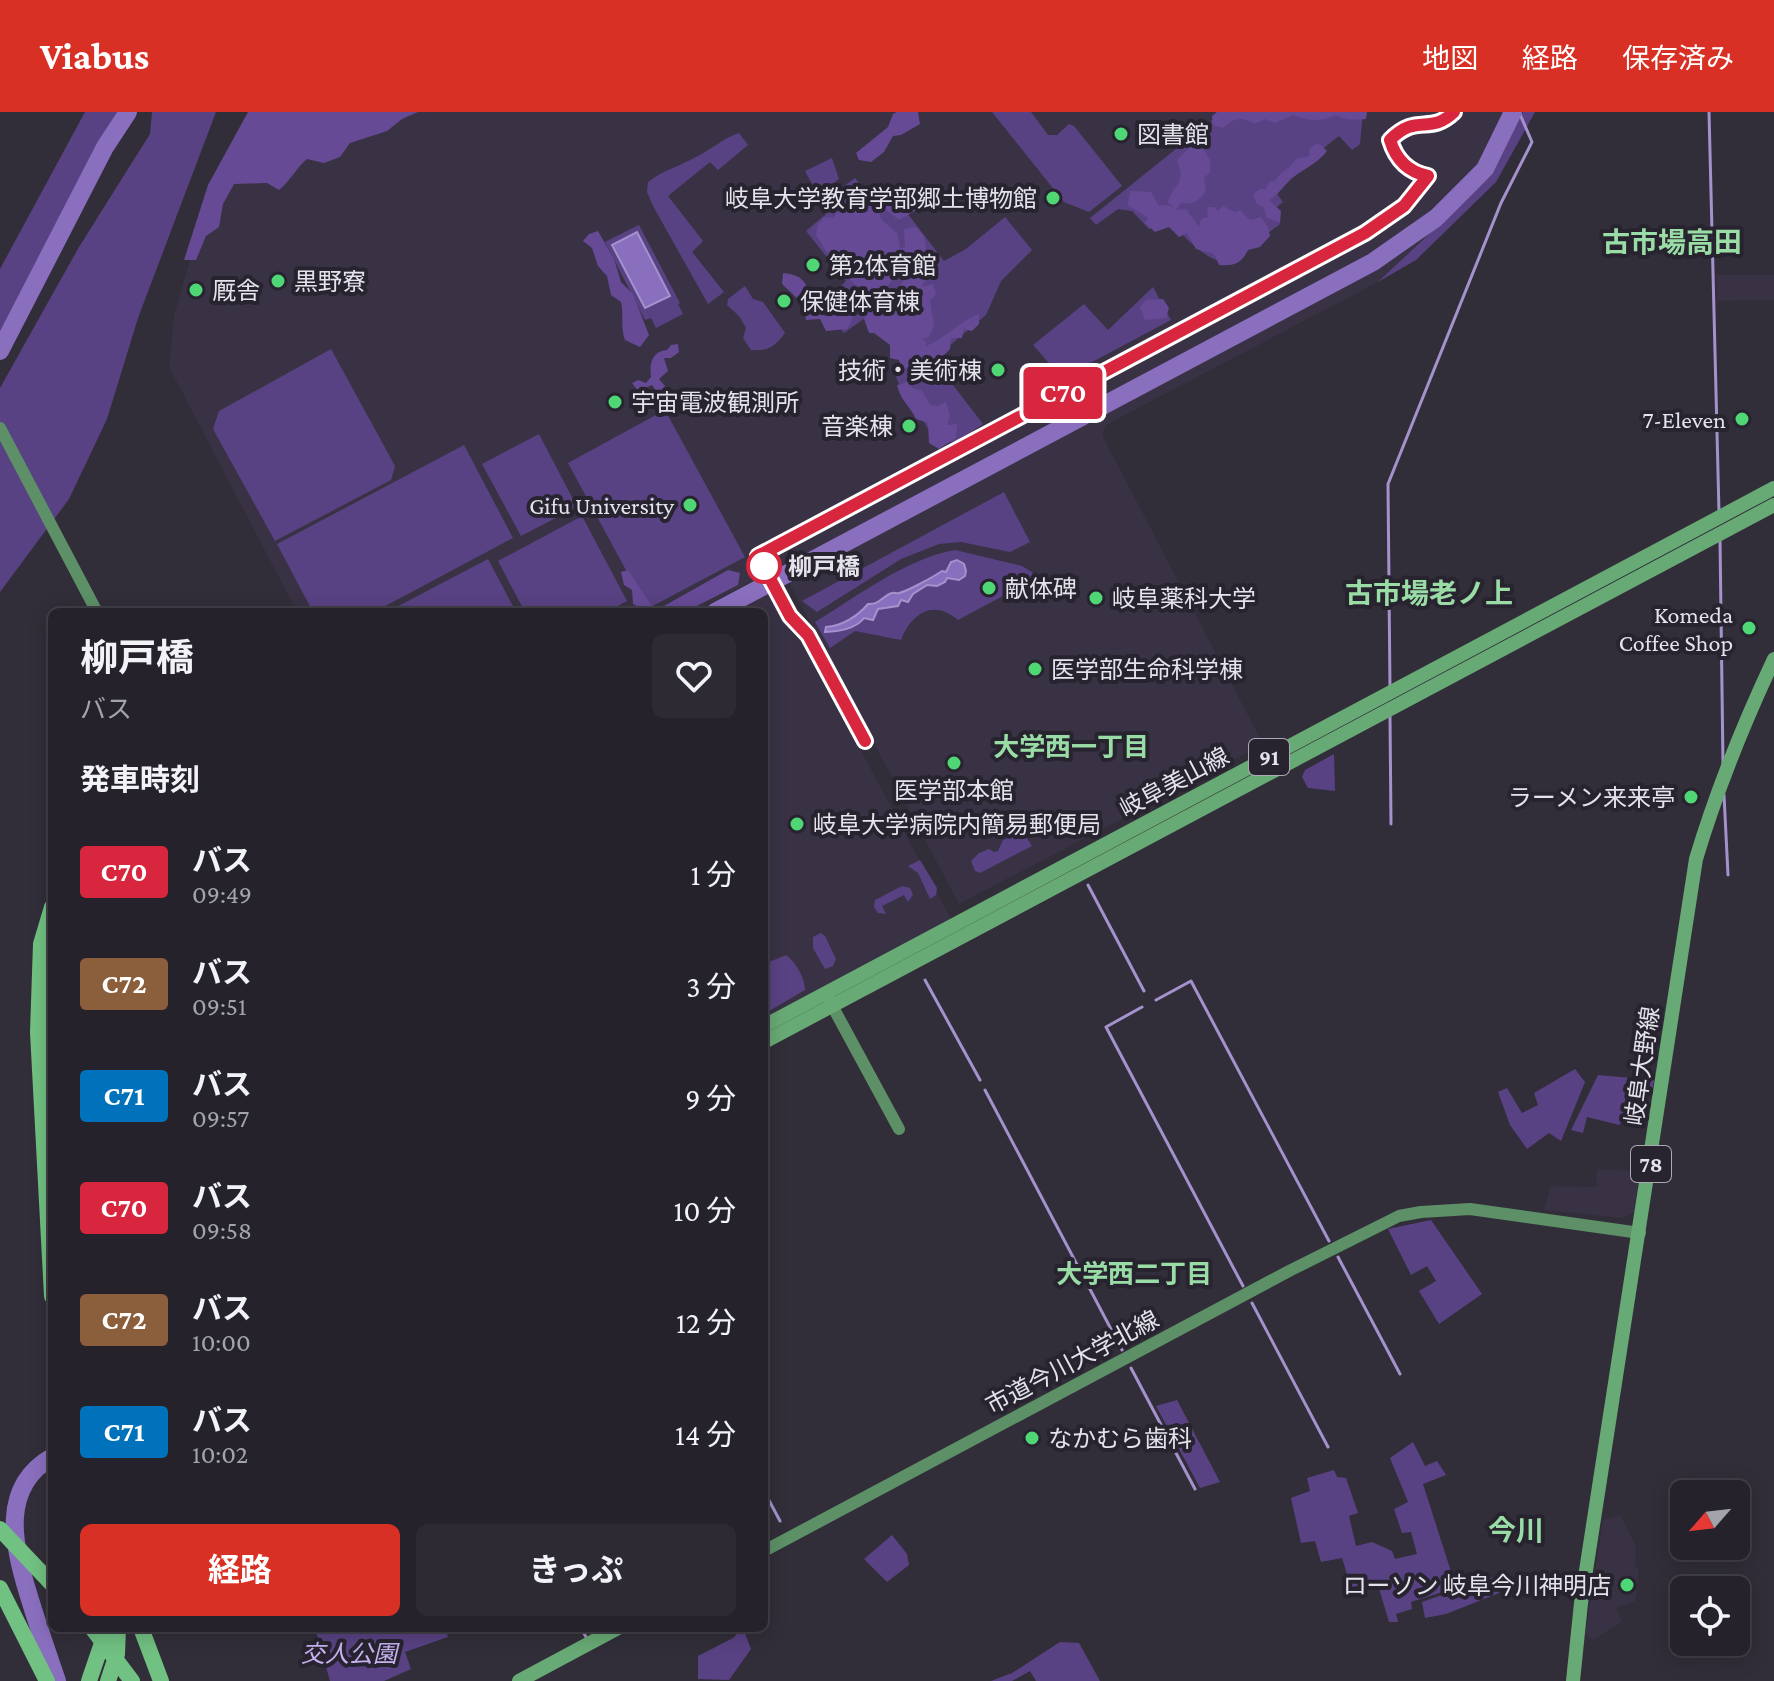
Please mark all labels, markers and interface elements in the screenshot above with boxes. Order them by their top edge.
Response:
text: Viabus [40,35,149,77]
text: 地図 [1422,43,1478,74]
text: 経路 [1522,43,1578,74]
text: 保存済み [1622,43,1734,74]
place label: 図書館 [1137,121,1209,148]
marker: 図書館 [1112,125,1130,143]
place label: 岐阜大学教育学部郷土博物館 [725,185,1037,212]
marker: 岐阜大学教育学部郷土博物館 [1044,189,1062,207]
district label: 古市場高田 [1602,227,1742,258]
place label: 第2体育館 [829,252,936,279]
marker: 第2体育館 [804,256,822,274]
place label: 黒野寮 [294,268,366,295]
marker: 黒野寮 [269,272,287,290]
place label: 厩舎 [212,277,260,304]
marker: 厩舎 [187,281,205,299]
place label: 保健体育棟 [800,288,920,315]
marker: 保健体育棟 [775,292,793,310]
place label: 技術・美術棟 [838,357,982,384]
marker: 技術・美術棟 [989,361,1007,379]
line badge: C70 [1017,367,1109,419]
text: C70 [1039,377,1087,408]
place label: 宇宙電波観測所 [631,389,799,416]
marker: 宇宙電波観測所 [606,393,624,411]
place label: 7-Eleven [1643,406,1726,433]
marker: 7-Eleven [1733,410,1751,428]
place label: 音楽棟 [821,413,893,440]
marker: 音楽棟 [900,417,918,435]
place label: Gifu University [529,492,675,519]
marker: Gifu University [681,496,699,514]
marker: 柳戸橋 [747,549,781,583]
place label: 柳戸橋 [788,553,860,580]
place label: 献体碑 [1005,575,1077,602]
district label: 古市場老ノ上 [1345,578,1513,609]
marker: 献体碑 [980,579,998,597]
place label: 岐阜薬科大学 [1112,585,1256,612]
marker: 岐阜薬科大学 [1087,589,1105,607]
place label: Komeda Coffee Shop [1619,601,1733,656]
marker: Komeda Coffee Shop [1740,619,1758,637]
button: heart [652,634,736,718]
text: 柳戸橋 [80,637,194,679]
place label: 医学部生命科学棟 [1051,656,1243,683]
marker: 医学部生命科学棟 [1026,660,1044,678]
text: バス [80,695,132,724]
district label: 大学西一丁目 [993,733,1149,762]
road number: 91 [1249,739,1289,775]
street label: 岐阜美山線 [1115,742,1233,822]
marker: 医学部本館 [945,754,963,772]
text: 発車時刻 [80,763,200,796]
place label: 医学部本館 [894,777,1014,804]
place label: ラーメン来来亭 [1508,784,1675,811]
marker: ラーメン来来亭 [1682,788,1700,806]
place label: 岐阜大学病院内簡易郵便局 [813,811,1101,838]
marker: 岐阜大学病院内簡易郵便局 [788,815,806,833]
text: バス [192,844,252,877]
text: C70 [100,856,148,887]
text: 1 分 [690,858,736,891]
text: 09:49 [192,880,252,909]
text: バス [192,956,252,989]
text: C72 [102,968,146,999]
text: 3 分 [686,970,736,1003]
text: 09:51 [192,992,247,1021]
street label: 岐阜大野線 [1620,1005,1664,1127]
text: バス [192,1068,252,1101]
text: C71 [103,1080,145,1111]
text: 9 分 [685,1082,736,1115]
text: 09:57 [192,1104,249,1133]
road number: 78 [1631,1146,1671,1182]
text: バス [192,1180,252,1213]
text: C70 [100,1192,148,1223]
text: 10 分 [673,1194,736,1227]
text: 09:58 [192,1216,252,1245]
district label: 大学西二丁目 [1056,1260,1212,1289]
text: バス [192,1292,252,1325]
text: C72 [102,1304,146,1335]
street label: 市道今川大学北線 [981,1305,1163,1419]
text: 12 分 [676,1306,736,1339]
text: 10:00 [192,1328,251,1357]
text: バス [192,1404,252,1437]
text: C71 [103,1416,145,1447]
text: 14 分 [675,1418,736,1451]
place label: なかむら歯科 [1048,1425,1192,1452]
marker: なかむら歯科 [1023,1429,1041,1447]
text: 10:02 [192,1440,248,1469]
north arrow [1670,1480,1750,1560]
map controls [1670,1480,1750,1656]
district label: 今川 [1488,1515,1544,1546]
button: 経路 [80,1524,400,1616]
button: きっぷ [416,1524,736,1616]
place label: ローソン 岐阜今川神明店 [1343,1572,1611,1599]
marker: ローソン 岐阜今川神明店 [1618,1576,1636,1594]
button: locate [1670,1576,1750,1656]
park label: 交人公園 [301,1640,400,1667]

